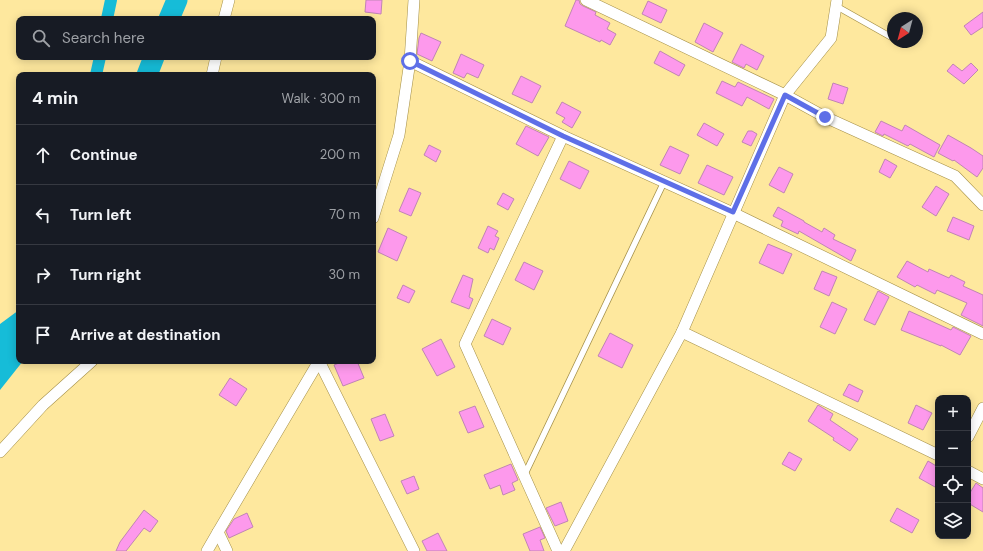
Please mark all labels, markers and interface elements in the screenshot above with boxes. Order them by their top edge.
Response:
north arrow [887,12,923,48]
search box [16,16,376,60]
icon: search [30,27,52,49]
text: Search here [62,28,145,48]
route start [401,52,419,70]
text: 4 min [32,87,78,109]
text: Walk · 300 m [282,90,360,107]
route end [816,108,834,126]
icon: ahead [32,144,54,166]
text: Continue [70,145,138,165]
text: 200 m [320,146,360,163]
icon: left [32,204,54,226]
text: Turn left [70,205,131,225]
text: 70 m [329,206,360,223]
icon: right [32,264,54,286]
text: Turn right [70,265,141,285]
text: 30 m [328,266,360,283]
icon: arrive [32,324,54,346]
text: Arrive at destination [70,325,221,345]
map controls [935,395,971,539]
button: + [935,395,971,431]
button: − [935,431,971,467]
button: locate [935,467,971,503]
button: layers [935,503,971,539]

